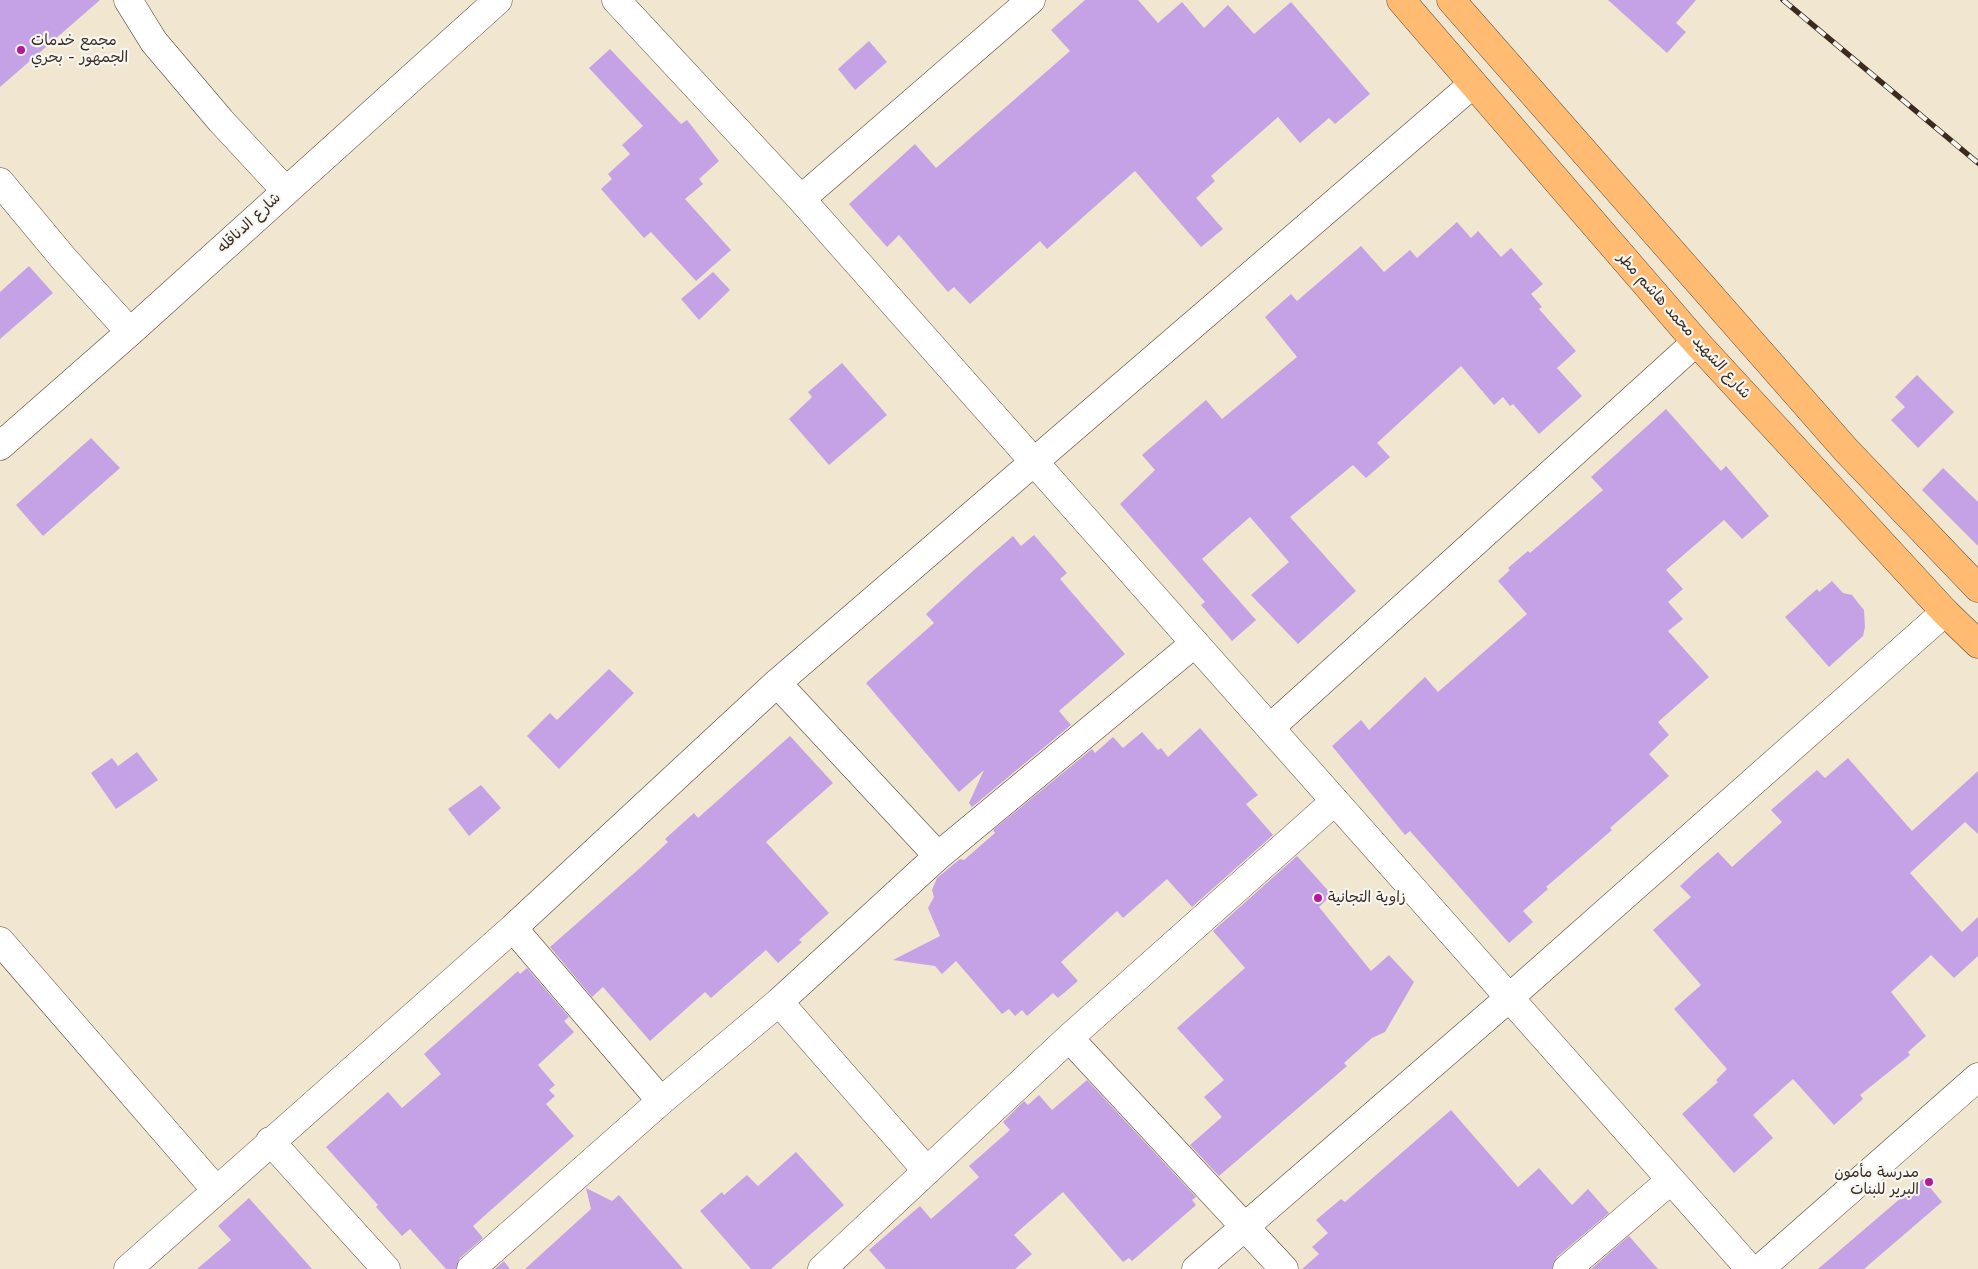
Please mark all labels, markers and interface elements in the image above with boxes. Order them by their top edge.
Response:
place label: مجمع خدمات الجمهور - بحري [31,32,128,67]
marker: مجمع خدمات الجمهور - بحري [15,44,27,56]
street label: شارع الدناقله [213,189,285,257]
street label: شارع الشهيد محمد هاشم مطر [1614,249,1754,403]
place label: زاوية التجانية [1328,889,1406,907]
marker: زاوية التجانية [1312,892,1324,904]
place label: مدرسة مأمون البرير للبنات [1834,1164,1919,1199]
marker: مدرسة مأمون البرير للبنات [1923,1176,1935,1188]

